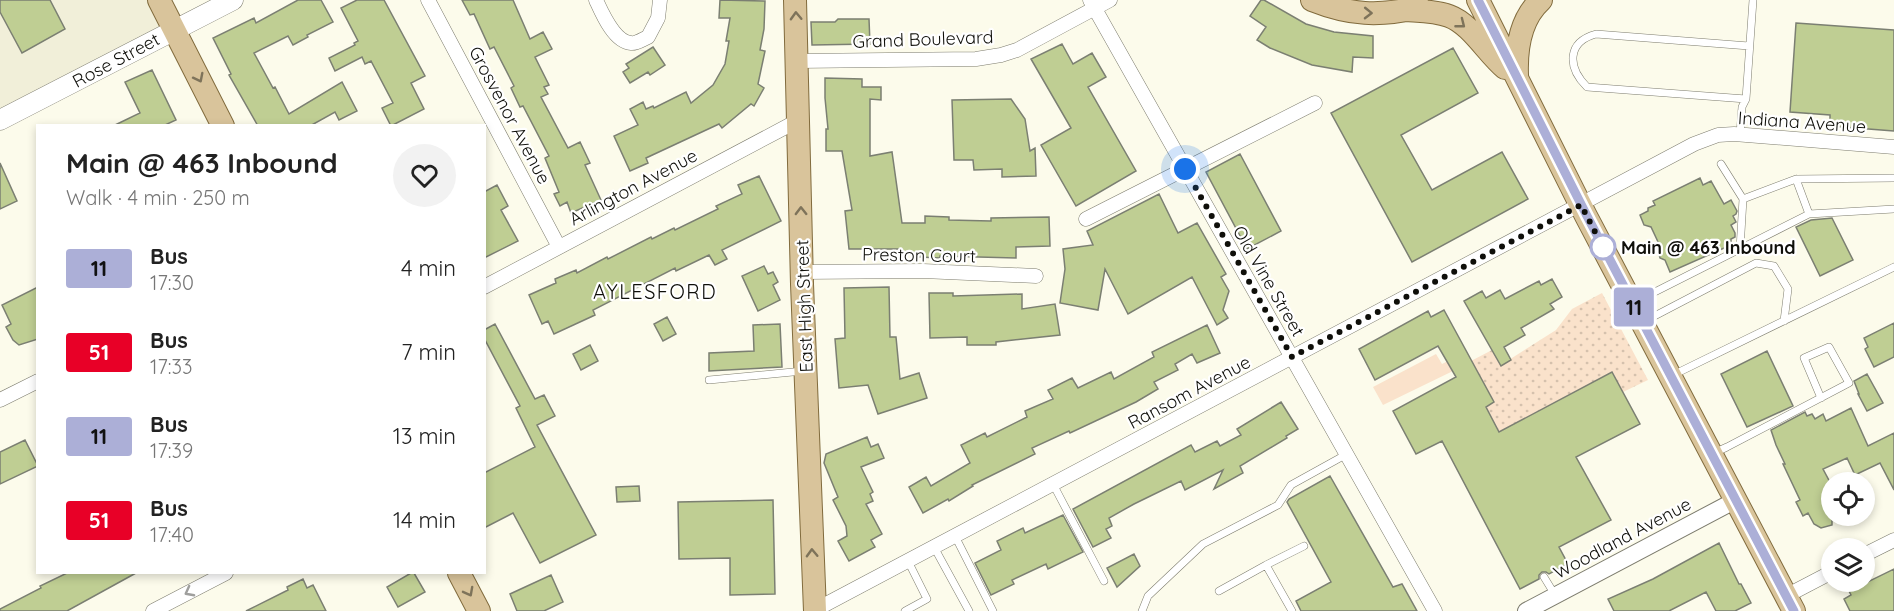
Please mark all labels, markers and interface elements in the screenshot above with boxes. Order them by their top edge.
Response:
one-way arrow [1364,7,1373,19]
one-way arrow [789,11,802,20]
one-way arrow [1455,17,1466,28]
street label: Grand Boulevard [852,25,994,53]
street label: Rose Street [68,27,164,93]
street label: Grosvenor Avenue [464,42,556,188]
one-way arrow [191,71,203,82]
street label: Indiana Avenue [1737,106,1867,138]
button: heart [393,144,456,207]
street label: Arlington Avenue [565,144,701,230]
text: Main @ 463 Inbound [66,145,337,180]
your location [1170,154,1200,184]
text: Walk · 4 min · 250 m [66,185,250,210]
one-way arrow [795,206,807,215]
street label: Old Vine Street [1228,222,1310,340]
marker: Main @ 463 Inbound [1590,234,1616,260]
place label: Main @ 463 Inbound [1621,236,1796,259]
street label: East High Street [790,239,818,373]
text: Bus [150,242,188,270]
street label: Preston Court [862,243,976,267]
text: 4 min [401,254,456,282]
text: 11 [91,255,107,281]
text: 17:30 [150,270,194,295]
district label: AYLESFORD [593,279,717,304]
line badge: 11 [1607,288,1661,326]
text: 11 [1626,294,1642,320]
text: Bus [150,326,188,354]
text: 7 min [401,338,456,366]
text: 51 [89,339,109,365]
street label: Ransom Avenue [1124,350,1254,434]
text: 17:33 [150,354,192,379]
text: Bus [150,410,188,438]
text: 13 min [393,422,456,450]
text: 11 [91,423,107,449]
text: 17:39 [150,438,193,463]
map controls [1821,472,1875,592]
button: locate [1821,472,1875,526]
street label: Woodland Avenue [1549,492,1695,584]
text: Bus [150,494,188,522]
text: 14 min [393,506,456,534]
text: 51 [89,507,109,533]
text: 17:40 [150,522,194,547]
button: layers [1821,538,1875,592]
one-way arrow [806,548,819,557]
one-way arrow [185,585,196,596]
one-way arrow [462,586,473,596]

